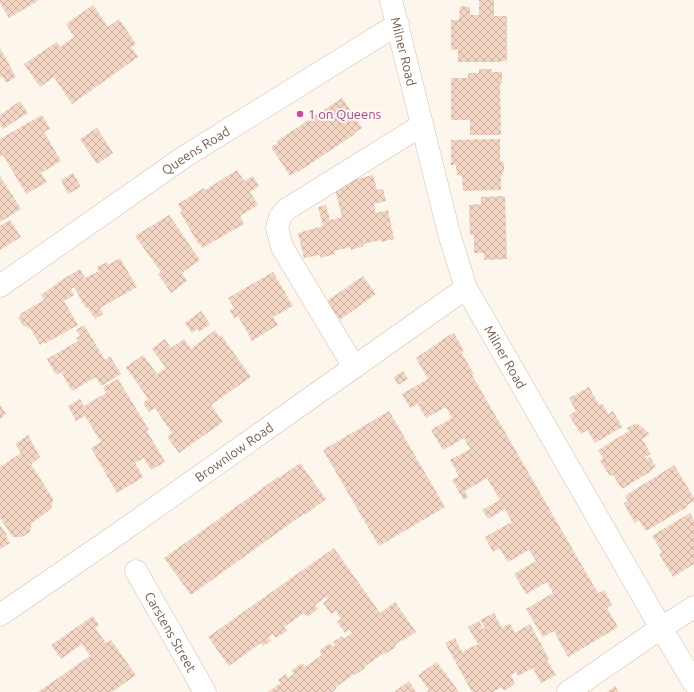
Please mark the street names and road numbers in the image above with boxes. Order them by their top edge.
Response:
street label: Milner Road [389,16,419,87]
street label: Queens Road [159,123,232,178]
street label: Milner Road [482,323,529,391]
street label: Brownlow Road [192,420,276,484]
street label: Carstens Street [142,589,199,674]

